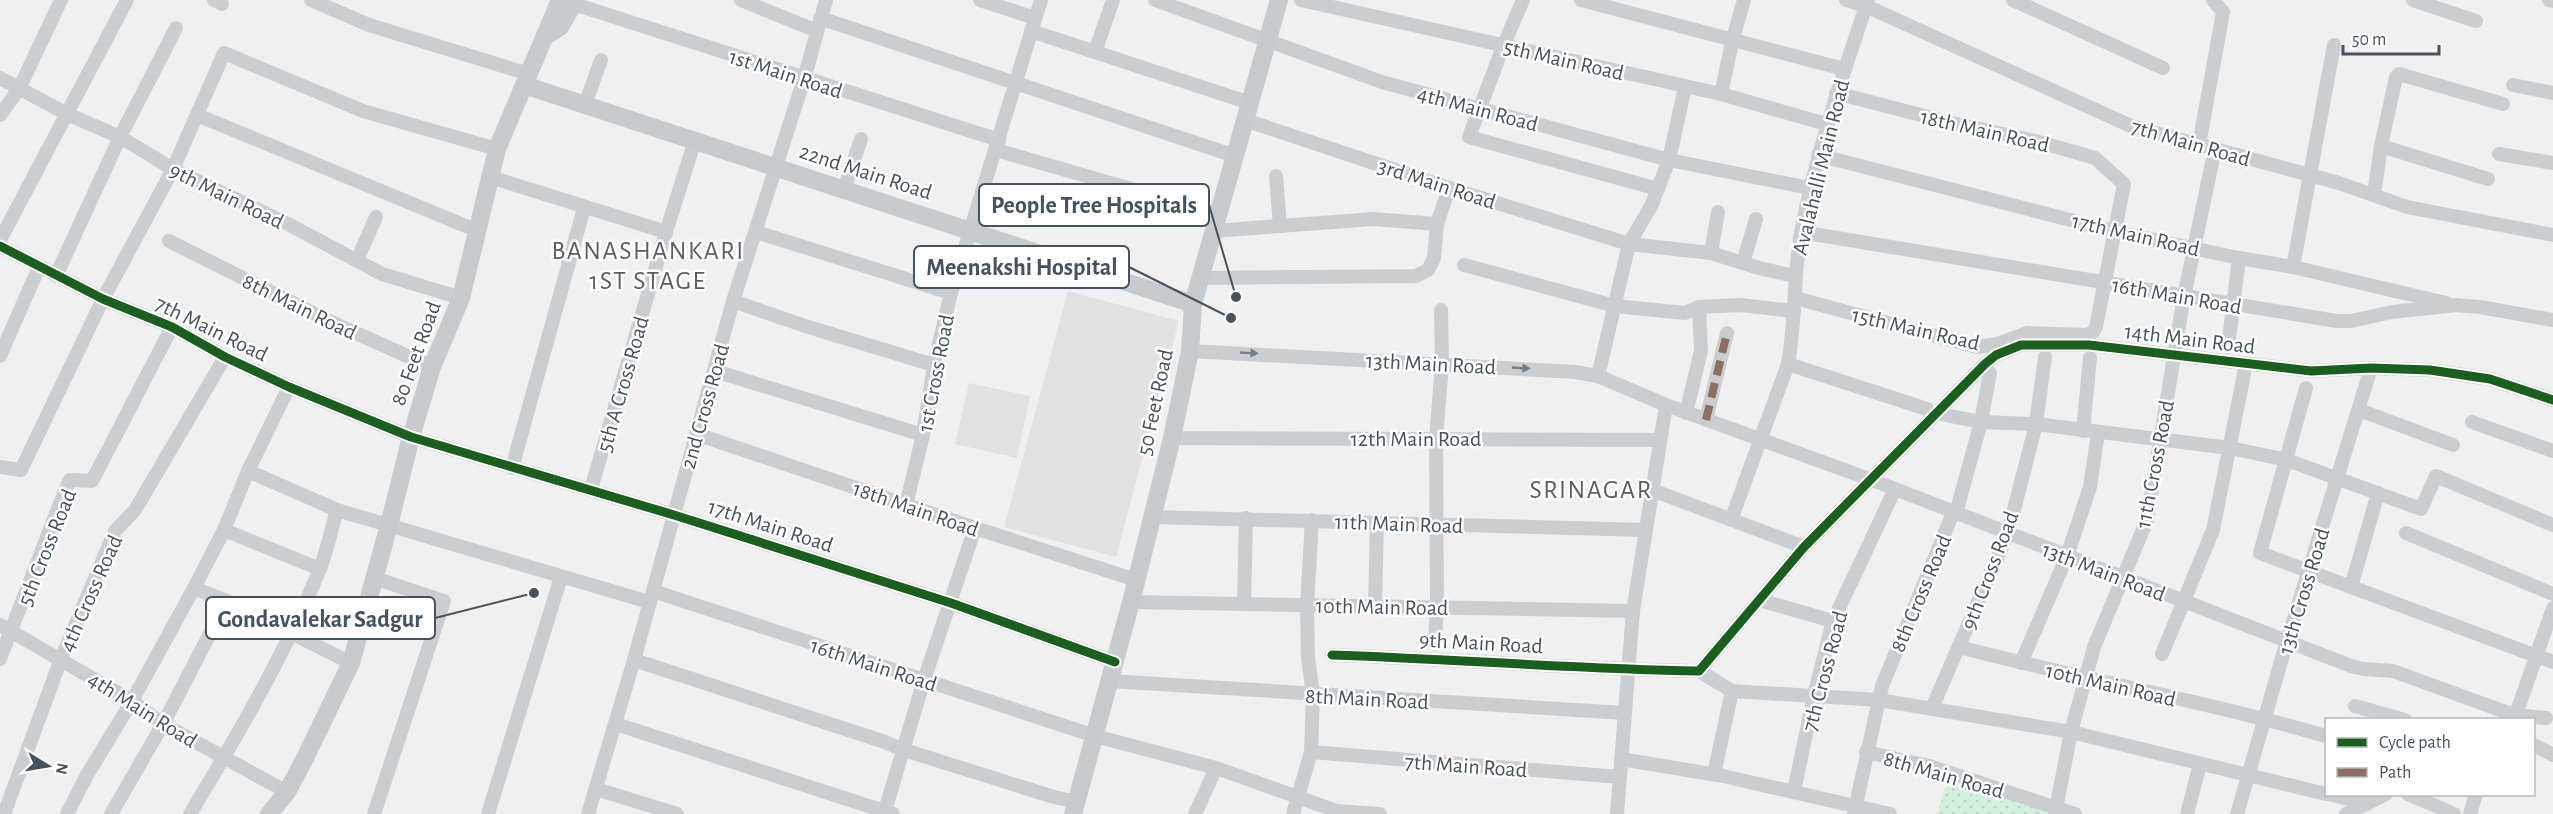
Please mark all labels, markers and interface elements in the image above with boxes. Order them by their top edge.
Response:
scale bar [2343,18,2439,56]
text: 50 m [2352,31,2386,49]
street label: 5th Main Road [1502,35,1626,84]
street label: 1st Main Road [726,45,845,103]
street label: Avalahalli Main Road [1789,77,1853,257]
street label: 4th Main Road [1415,82,1540,136]
street label: 18th Main Road [1918,105,2051,156]
street label: 7th Main Road [2129,115,2253,170]
street label: 22nd Main Road [797,140,935,204]
street label: 3rd Main Road [1375,155,1498,213]
street label: 9th Main Road [166,159,287,233]
callout: People Tree Hospitals [979,184,1209,226]
text: People Tree Hospitals [991,194,1197,218]
street label: 17th Main Road [2070,210,2202,260]
district label: BANASHANKARI 1ST STAGE [551,238,745,294]
callout: Meenakshi Hospital [914,246,1129,288]
text: Meenakshi Hospital [926,256,1118,280]
street label: 8th Main Road [239,270,360,344]
street label: 16th Main Road [2110,274,2243,318]
street label: 7th Main Road [152,292,271,366]
street label: 80 Feet Road [387,298,445,408]
street label: 15th Main Road [1850,304,1982,354]
street label: 1st Cross Road [914,313,958,434]
street label: 5th A Cross Road [593,314,653,455]
street label: 14th Main Road [2123,320,2257,358]
street label: 2nd Cross Road [677,341,733,471]
street label: 50 Feet Road [1133,347,1177,457]
one-way arrow [1239,349,1258,358]
street label: 13th Main Road [1365,350,1496,378]
one-way arrow [1512,363,1531,372]
street label: 11th Cross Road [2132,398,2178,530]
street label: 12th Main Road [1350,428,1482,450]
street label: 18th Main Road [850,477,981,541]
district label: SRINAGAR [1529,477,1653,503]
street label: 5th Cross Road [14,486,80,609]
street label: 17th Main Road [705,495,836,557]
street label: 9th Cross Road [1957,508,2023,633]
street label: 11th Main Road [1334,511,1464,537]
street label: 13th Cross Road [2274,525,2334,657]
street label: 4th Cross Road [55,532,126,655]
street label: 8th Cross Road [1886,532,1955,655]
street label: 13th Main Road [2039,538,2168,606]
street label: 10th Main Road [1315,595,1448,619]
callout: Gondavalekar Sadgur [206,597,435,639]
text: Gondavalekar Sadgur [217,608,423,632]
street label: 7th Cross Road [1798,609,1852,734]
street label: 9th Main Road [1419,629,1543,657]
street label: 16th Main Road [808,634,940,696]
street label: 10th Main Road [2044,659,2178,711]
street label: 4th Main Road [84,668,201,752]
street label: 8th Main Road [1305,685,1429,713]
legend [2325,718,2535,796]
text: Cycle path [2379,734,2451,752]
north arrow [18,736,78,796]
street label: 8th Main Road [1881,747,2006,803]
street label: 7th Main Road [1404,751,1528,781]
text: N [53,762,71,776]
text: Path [2379,764,2411,782]

